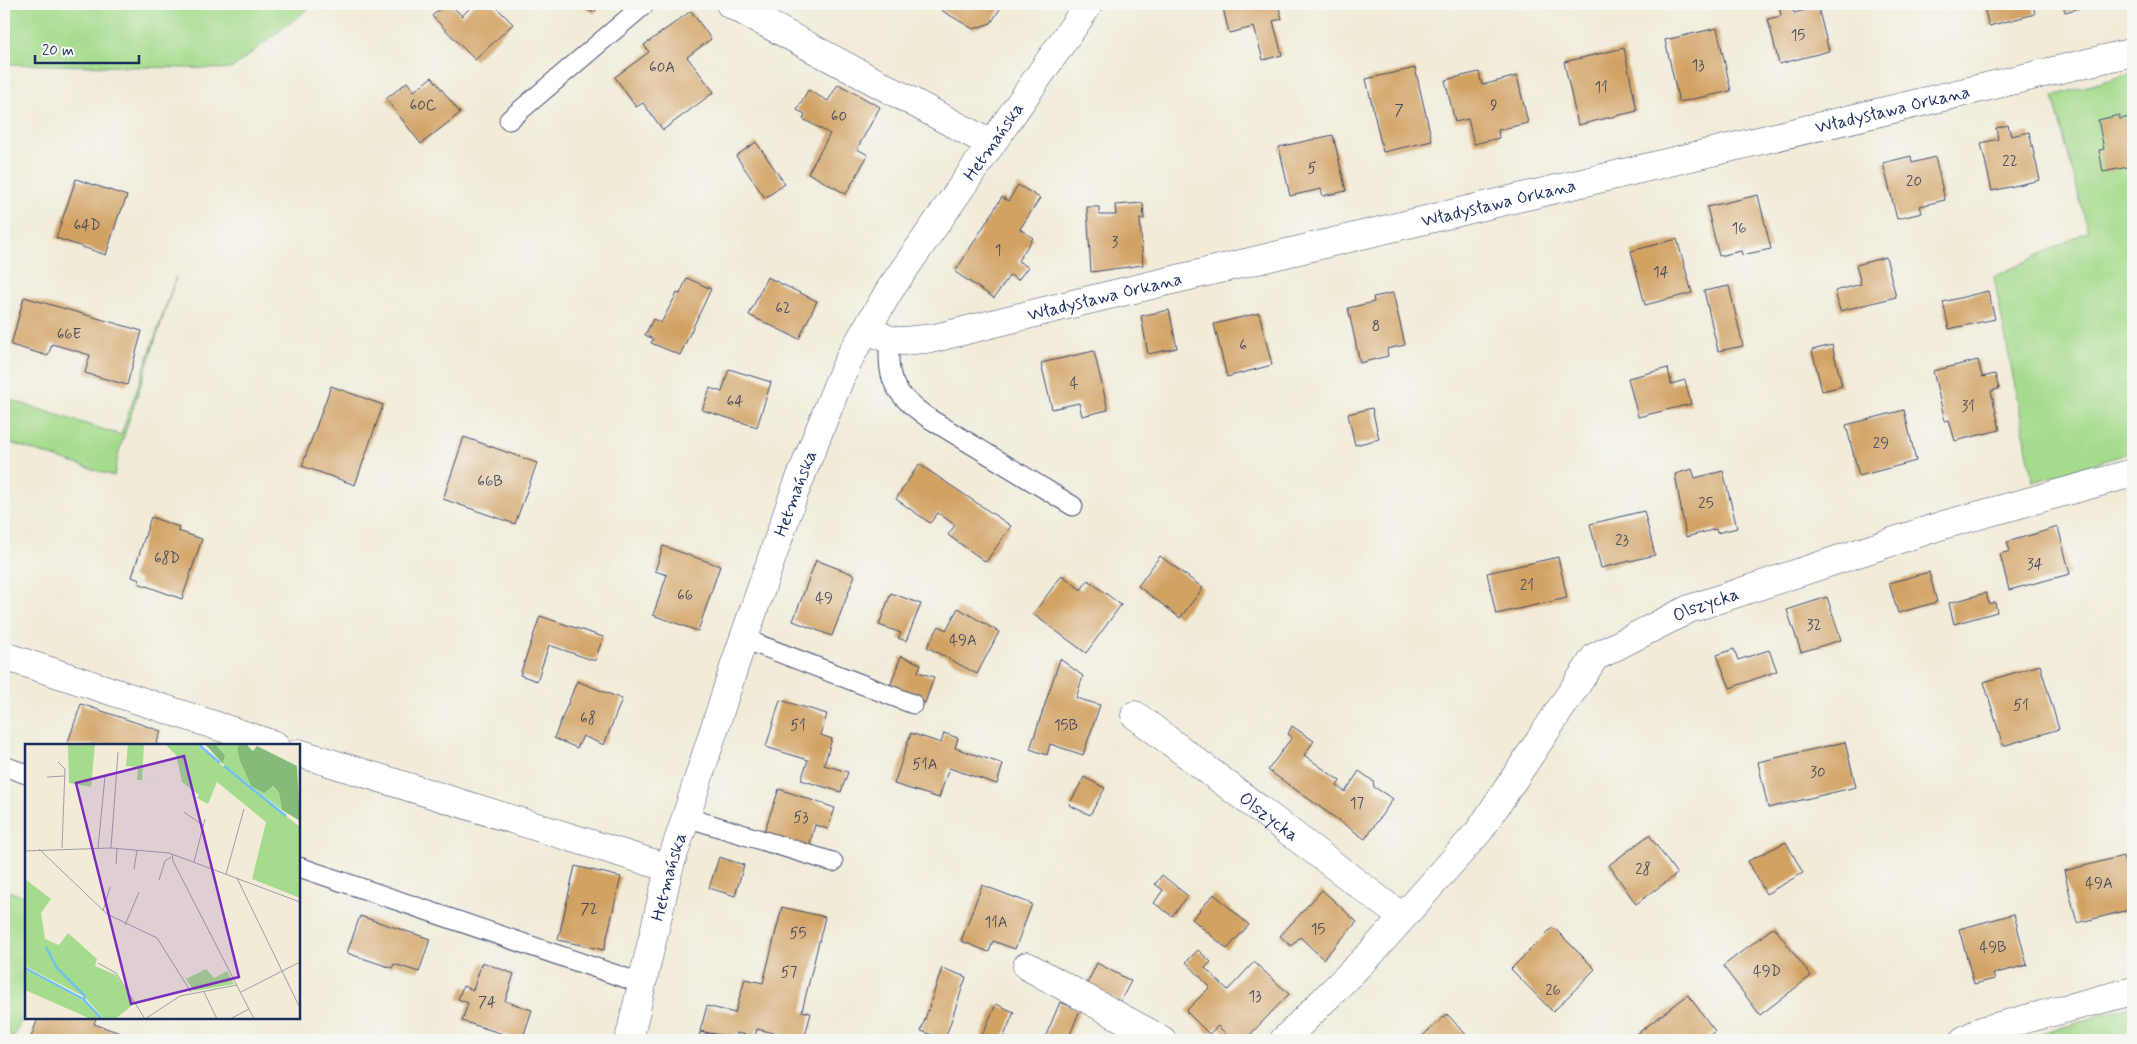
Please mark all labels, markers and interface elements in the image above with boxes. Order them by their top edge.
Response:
house number: 15 [1791,26,1805,46]
scale bar [35,32,139,64]
text: 20 m [42,41,74,61]
house number: 13 [1691,56,1705,76]
house number: 60A [649,58,675,78]
house number: 11 [1594,78,1608,98]
street label: Władysława Orkana [1813,80,1972,140]
house number: 60C [410,96,437,116]
house number: 9 [1490,96,1498,116]
street label: Hetmańska [958,98,1030,186]
house number: 7 [1394,101,1404,121]
house number: 60 [831,107,847,127]
house number: 22 [2002,152,2018,172]
house number: 5 [1307,159,1317,179]
house number: 20 [1906,172,1922,192]
street label: Władysława Orkana [1419,174,1578,234]
house number: 64D [73,216,101,236]
house number: 16 [1731,219,1747,239]
house number: 3 [1112,233,1119,253]
house number: 1 [995,241,1001,261]
house number: 14 [1653,263,1669,283]
street label: Władysława Orkana [1025,267,1184,328]
house number: 62 [775,299,791,319]
house number: 8 [1372,317,1380,337]
house number: 66E [57,325,82,345]
house number: 6 [1239,336,1247,356]
house number: 4 [1070,374,1079,394]
house number: 64 [727,392,743,412]
house number: 31 [1961,397,1975,417]
house number: 29 [1873,434,1889,454]
street label: Hetmańska [769,447,823,540]
house number: 66B [477,472,503,492]
house number: 25 [1698,494,1714,514]
house number: 23 [1615,531,1629,551]
house number: 68D [154,549,180,569]
house number: 34 [2027,555,2043,575]
house number: 21 [1520,576,1534,596]
street label: Olszycka [1669,582,1742,628]
house number: 66 [677,586,693,606]
house number: 49 [815,589,833,609]
house number: 32 [1807,616,1821,636]
house number: 49A [949,631,977,651]
house number: 51 [2013,696,2029,716]
house number: 68 [580,709,596,729]
house number: 51 [790,716,806,736]
house number: 15B [1054,716,1078,736]
inset map [25,744,300,1019]
house number: 51A [912,755,938,775]
house number: 30 [1810,763,1826,783]
street label: Olszycka [1234,787,1303,847]
house number: 17 [1350,794,1365,814]
house number: 53 [793,808,809,828]
street label: Hetmańska [646,830,693,924]
house number: 28 [1635,860,1651,880]
house number: 49A [2085,874,2113,894]
house number: 72 [580,900,598,920]
house number: 11A [985,913,1007,933]
house number: 15 [1311,920,1325,940]
house number: 55 [790,924,807,944]
house number: 49B [1979,938,2007,958]
house number: 49D [1753,962,1781,982]
house number: 57 [781,963,798,983]
house number: 26 [1545,981,1561,1001]
house number: 13 [1248,987,1262,1007]
house number: 74 [478,993,496,1013]

